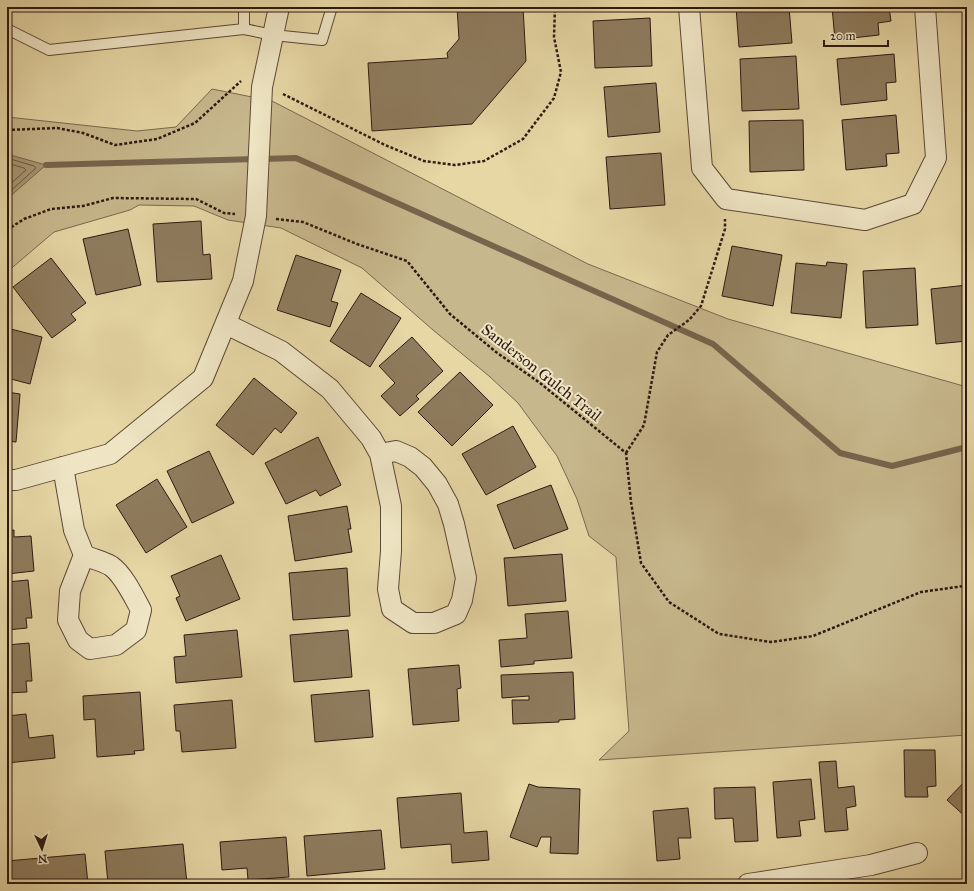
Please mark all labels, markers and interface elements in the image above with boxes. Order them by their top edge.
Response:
scale bar [824,22,888,48]
text: 20 m [830,29,856,43]
street label: Sanderson Gulch Trail [478,320,606,426]
north arrow [22,829,62,869]
text: N [37,852,48,865]

